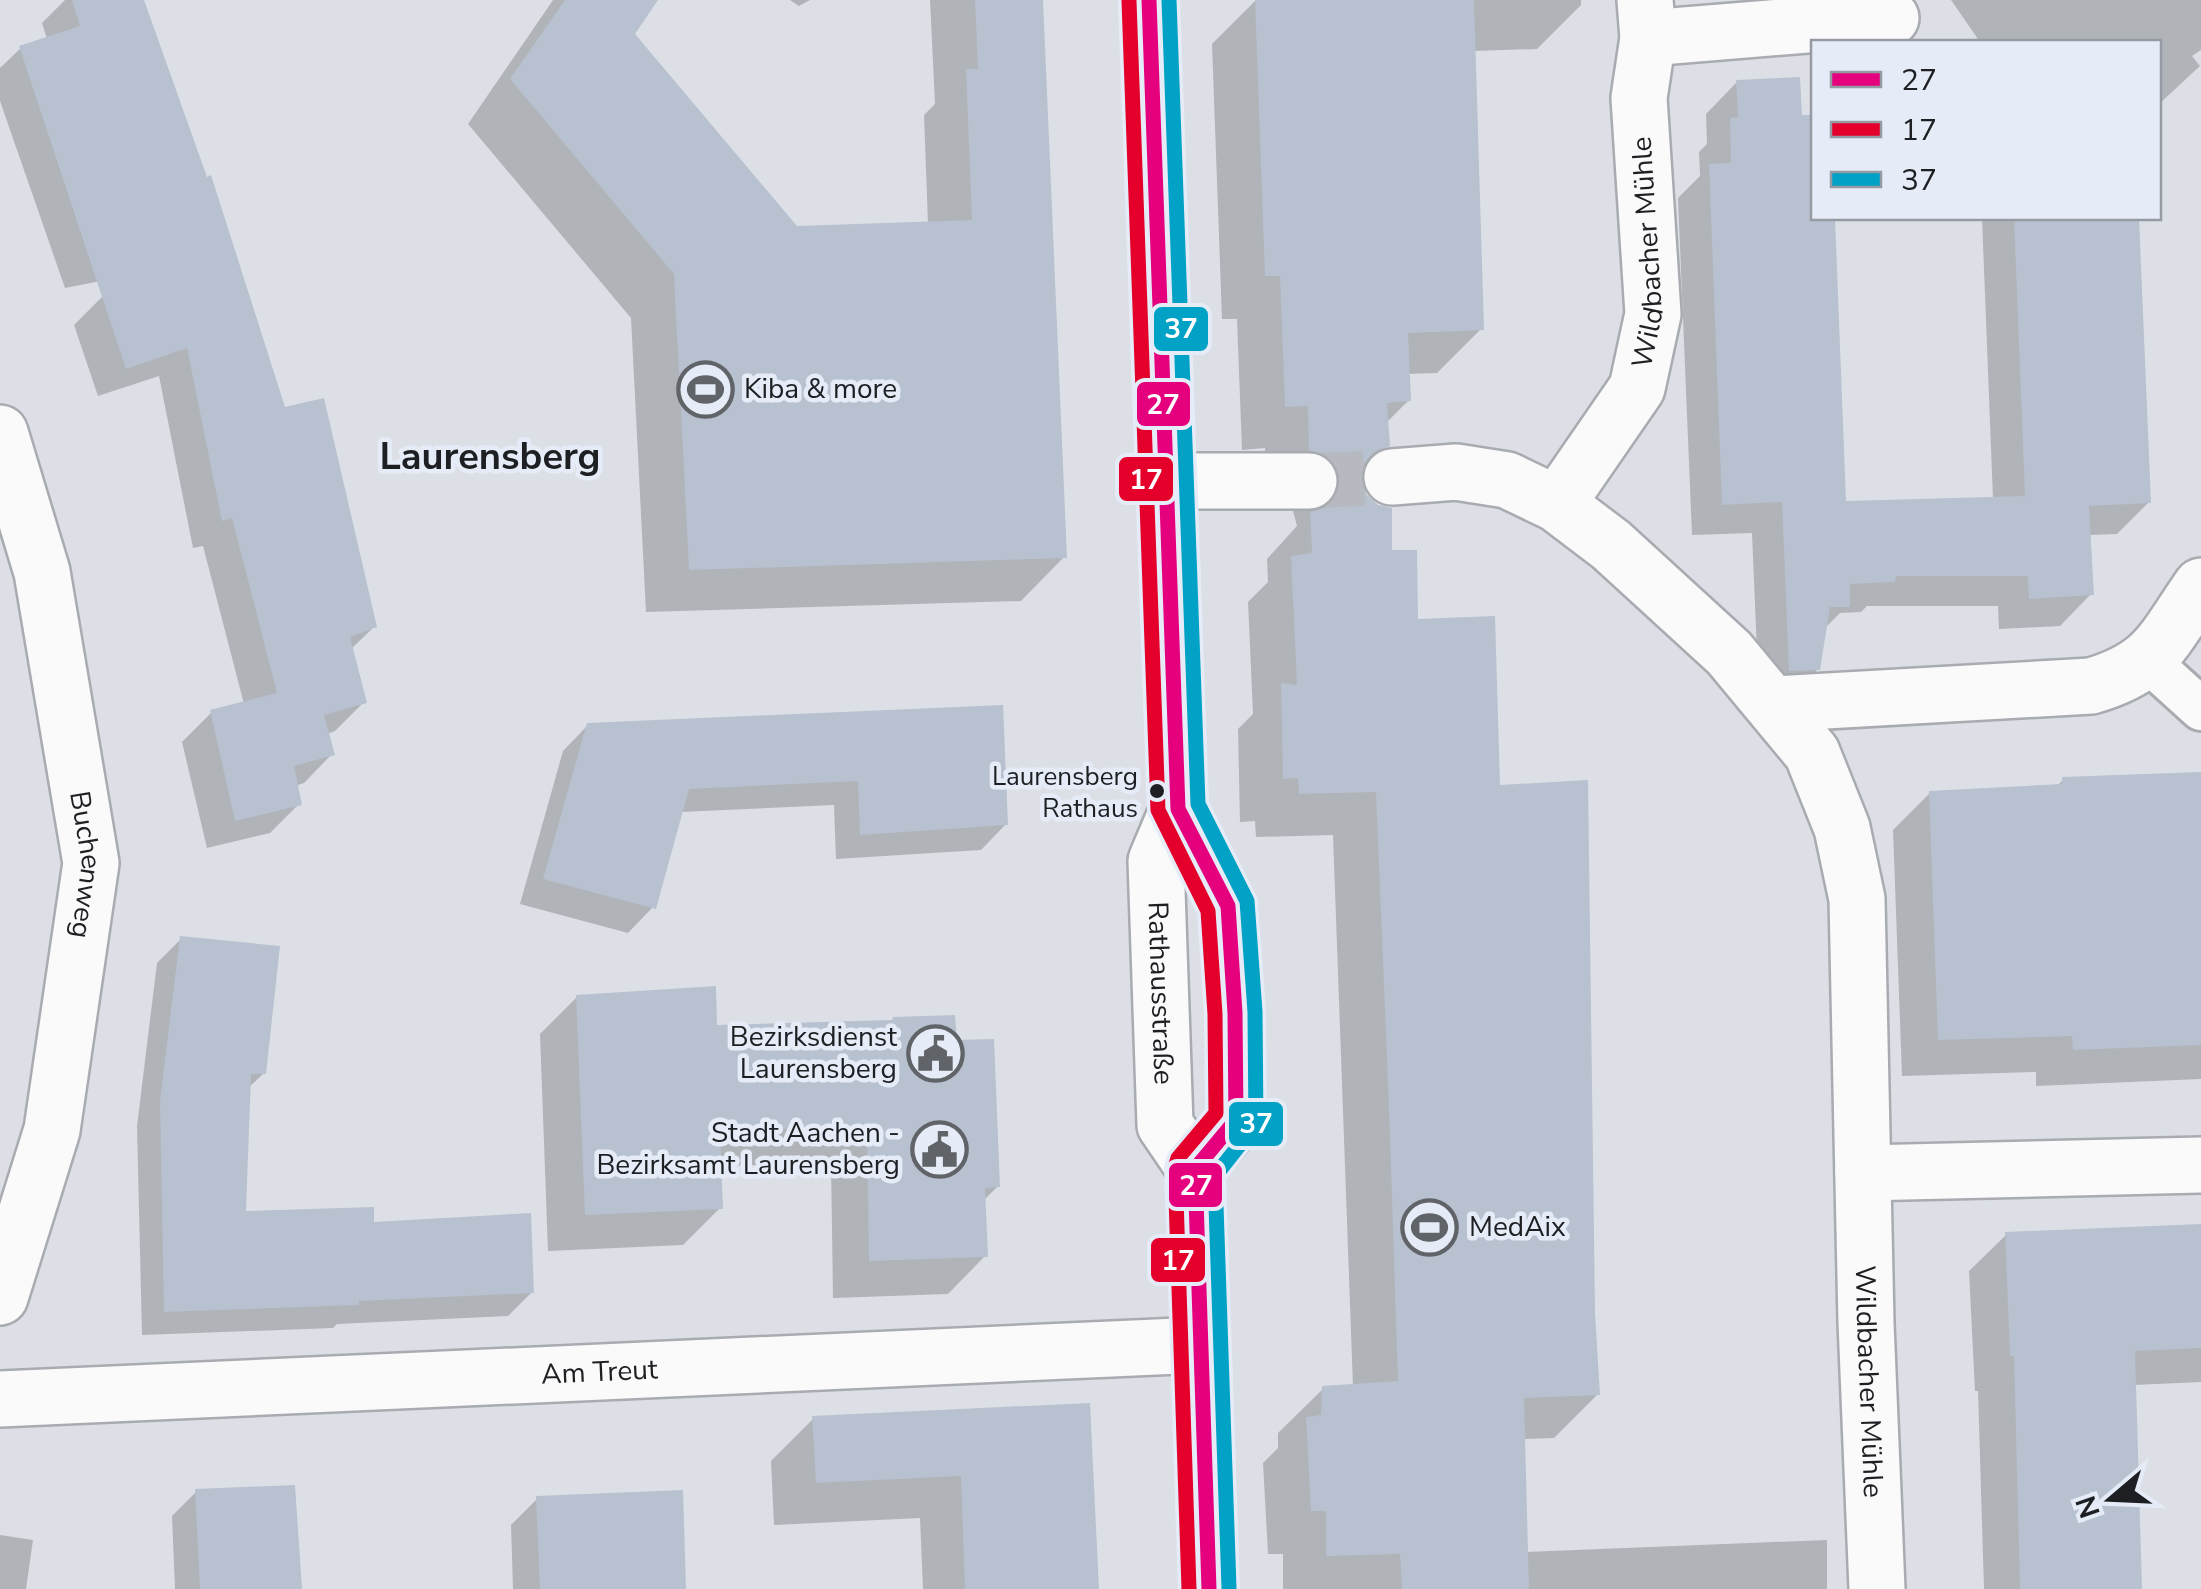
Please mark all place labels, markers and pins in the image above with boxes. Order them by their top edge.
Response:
sports icon: Kiba & more [675,359,735,419]
place label: Kiba & more [744,370,897,408]
place label: Laurensberg Rathaus [992,759,1138,826]
marker: Laurensberg Rathaus [1147,781,1167,801]
place label: Bezirksdienst Laurensberg [730,1018,897,1088]
public building icon: Bezirksdienst Laurensberg [906,1023,966,1083]
place label: Stadt Aachen - Bezirksamt Laurensberg [596,1114,900,1184]
public building icon: Stadt Aachen - Bezirksamt Laurensberg [909,1119,969,1179]
sports icon: MedAix [1400,1197,1460,1257]
place label: MedAix [1469,1208,1566,1246]

